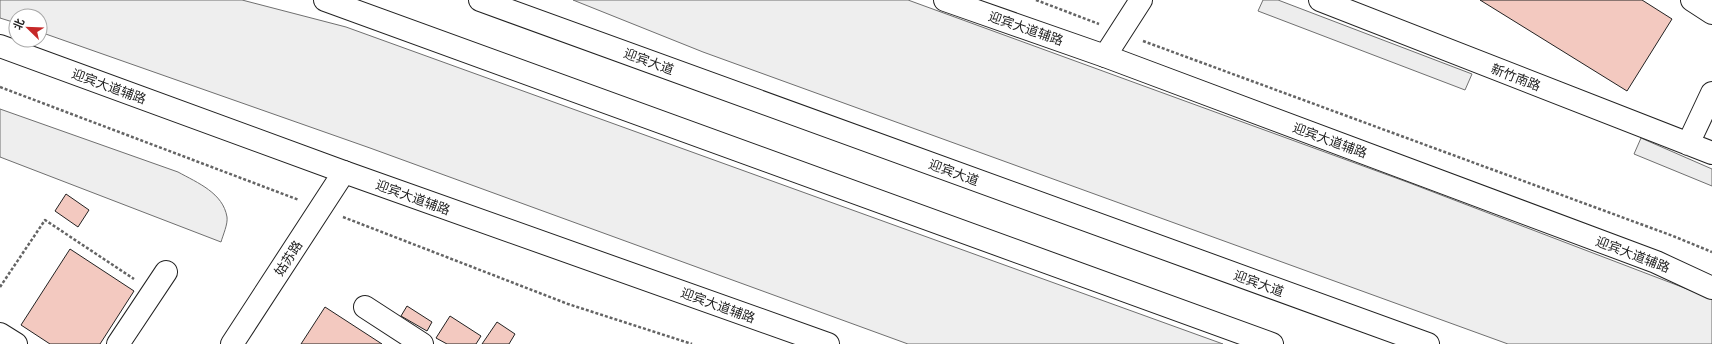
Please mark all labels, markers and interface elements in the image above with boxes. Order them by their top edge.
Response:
north arrow [8,8,48,48]
street label: 迎宾大道辅路 [986,8,1065,49]
text: 北 [10,16,27,32]
street label: 迎宾大道 [621,45,676,78]
street label: 新竹南路 [1488,60,1543,95]
street label: 迎宾大道辅路 [69,65,148,108]
street label: 迎宾大道辅路 [1290,119,1369,162]
street label: 迎宾大道 [926,156,981,189]
street label: 迎宾大道辅路 [373,176,452,219]
street label: 迎宾大道辅路 [1593,233,1672,276]
street label: 姑苏路 [271,237,306,279]
street label: 迎宾大道 [1231,267,1286,300]
street label: 迎宾大道辅路 [678,284,757,327]

